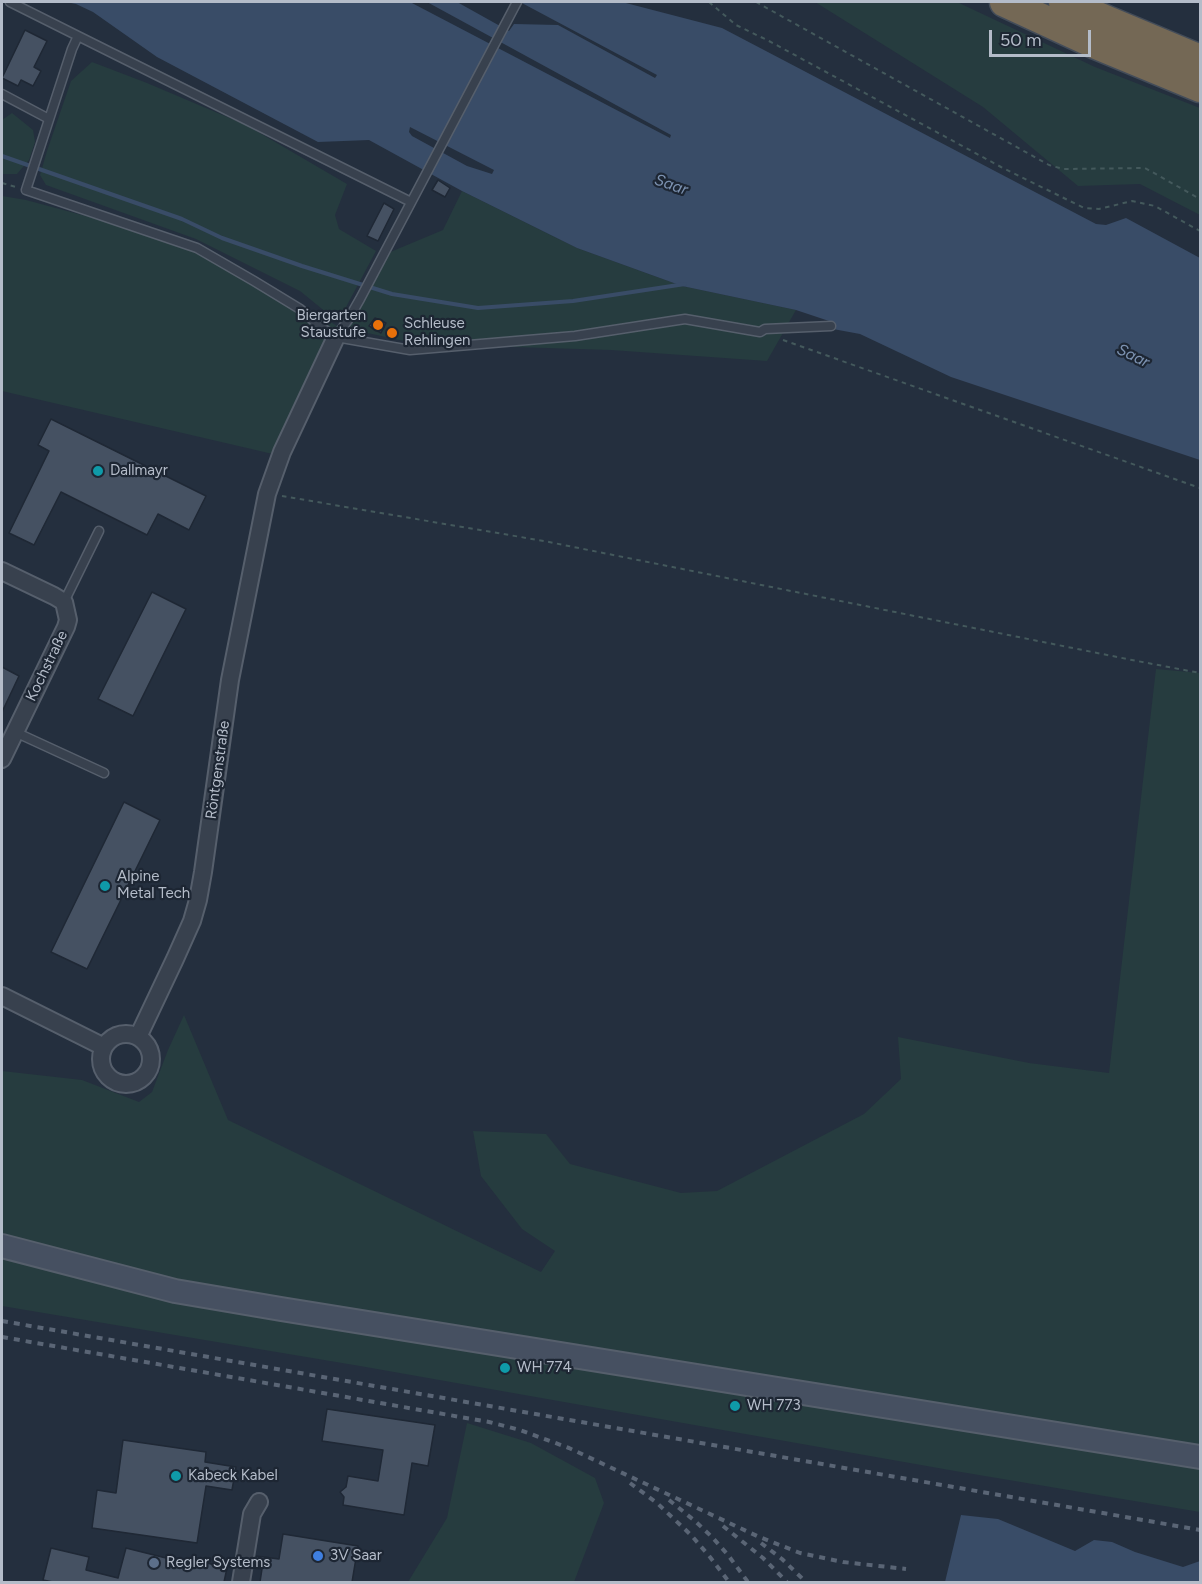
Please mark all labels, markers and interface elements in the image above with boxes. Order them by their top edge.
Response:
scale bar [992,18,1094,56]
text: 50 m [1000,29,1042,51]
water label: Saar [652,170,690,200]
place label: Biergarten Staustufe [296,307,366,342]
place label: Schleuse Rehlingen [404,315,470,350]
marker: Biergarten Staustufe [371,318,385,332]
marker: Schleuse Rehlingen [385,326,399,340]
water label: Saar [1113,340,1153,372]
place label: Dallmayr [110,462,168,480]
marker: Dallmayr [91,464,105,478]
street label: Kochstraße [22,628,72,704]
street label: Röntgenstraße [202,719,234,821]
place label: Alpine Metal Tech [117,868,190,903]
marker: Alpine Metal Tech [98,879,112,893]
place label: WH 774 [517,1359,572,1377]
marker: WH 774 [498,1361,512,1375]
place label: WH 773 [747,1397,801,1415]
marker: WH 773 [728,1399,742,1413]
place label: Kabeck Kabel [188,1467,278,1485]
marker: Kabeck Kabel [169,1469,183,1483]
place label: 3V Saar [330,1547,382,1565]
marker: 3V Saar [311,1549,325,1563]
place label: Regler Systems [166,1554,270,1572]
marker: Regler Systems [147,1556,161,1570]

